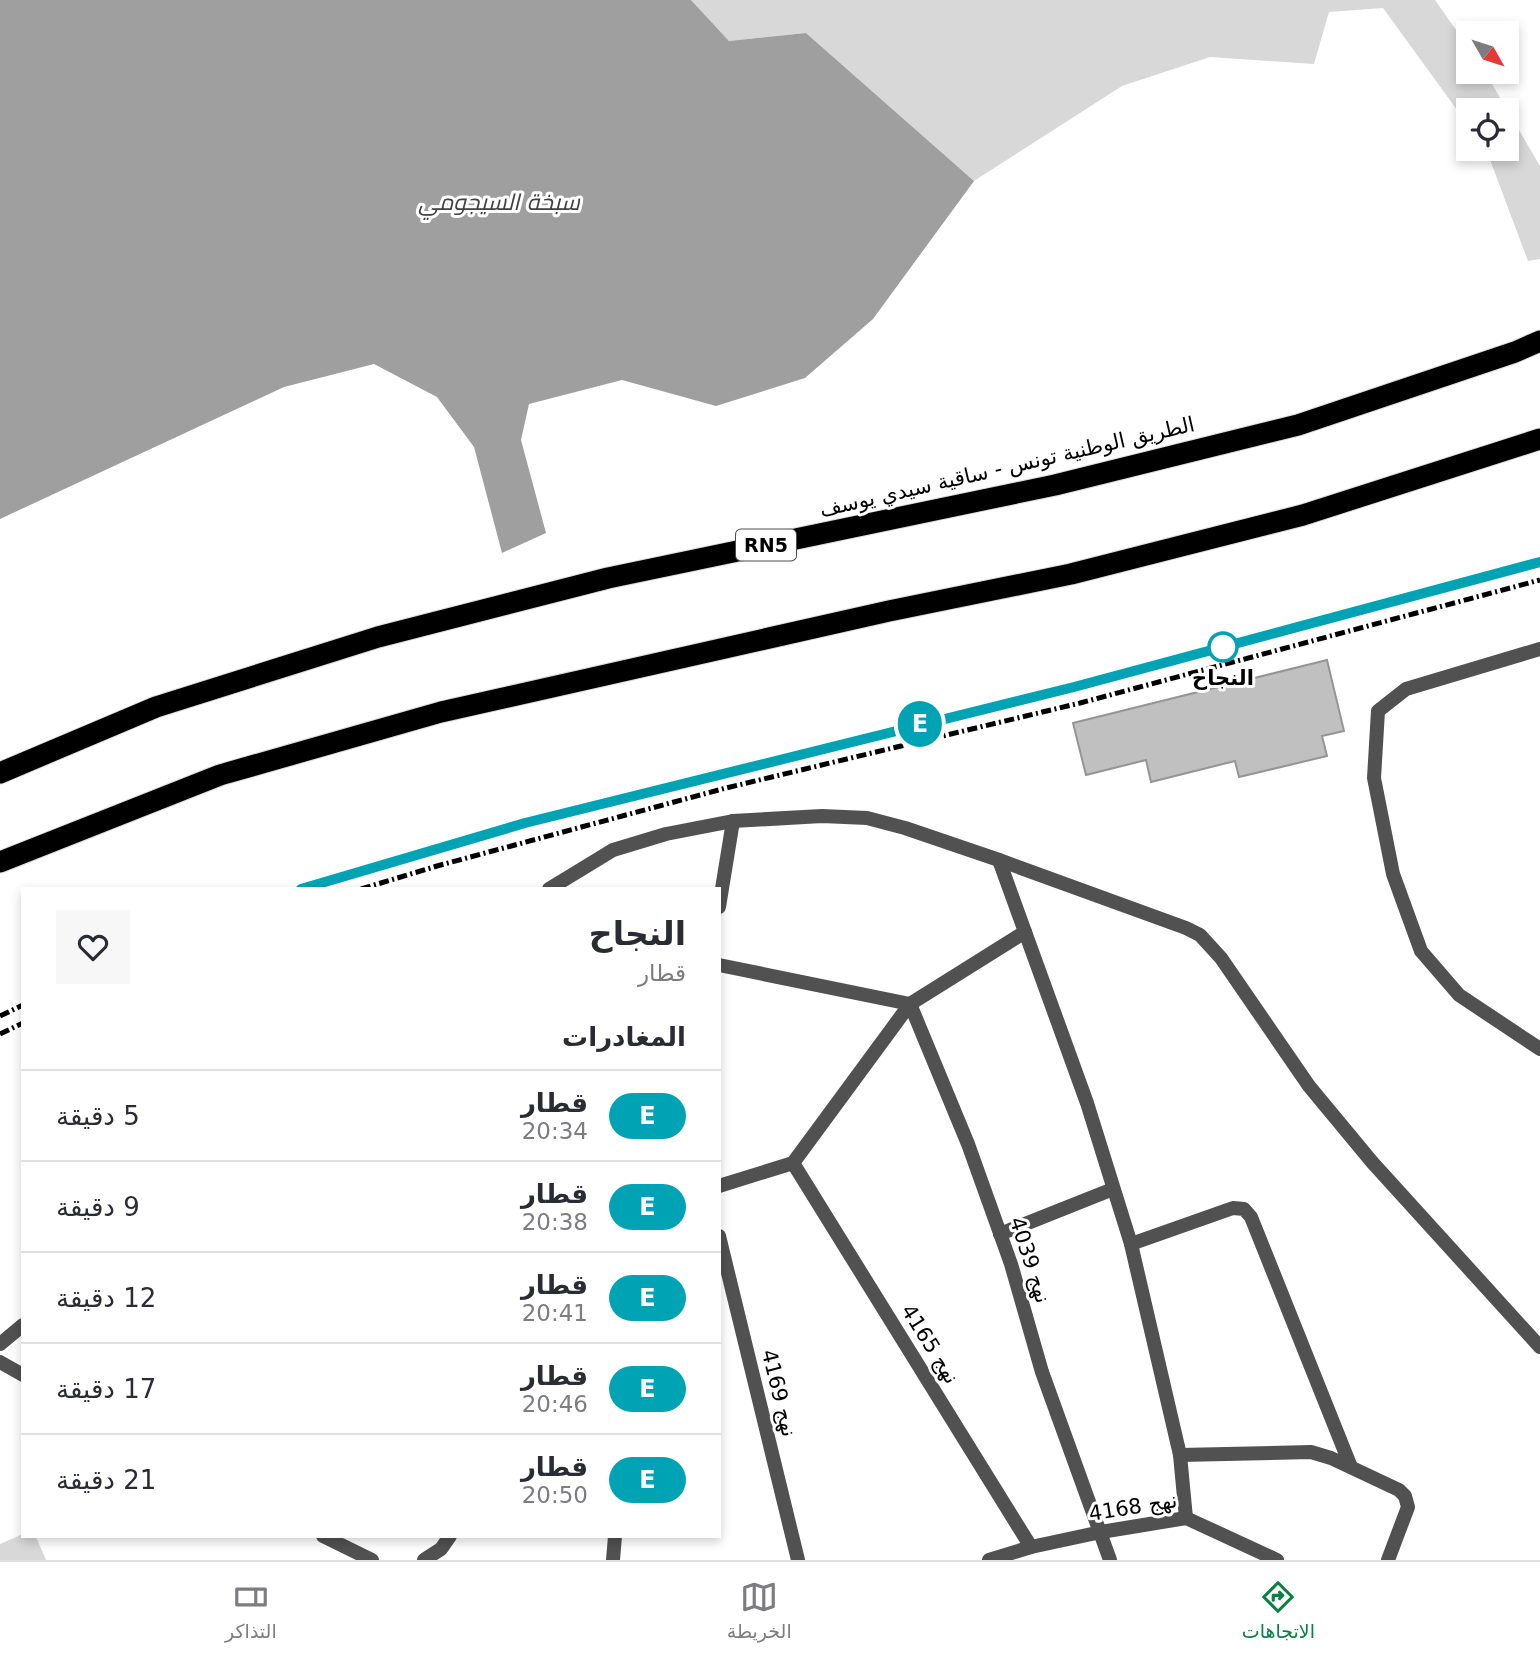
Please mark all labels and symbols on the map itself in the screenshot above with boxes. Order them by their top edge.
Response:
north arrow [1456,21,1519,84]
water label: سبخة السيجومي [418,189,581,220]
street label: الطريق الوطنية تونس - ساقية سيدي يوسف [817,412,1197,522]
road number: RN5 [736,530,796,560]
marker: النجاح [1208,632,1238,662]
place label: النجاح [1192,666,1254,690]
line badge: E [897,701,943,747]
street label: نهج 4039 [1005,1214,1055,1306]
street label: نهج 4165 [896,1300,964,1388]
street label: نهج 4169 [757,1347,801,1439]
street label: نهج 4168 [1087,1488,1179,1526]

